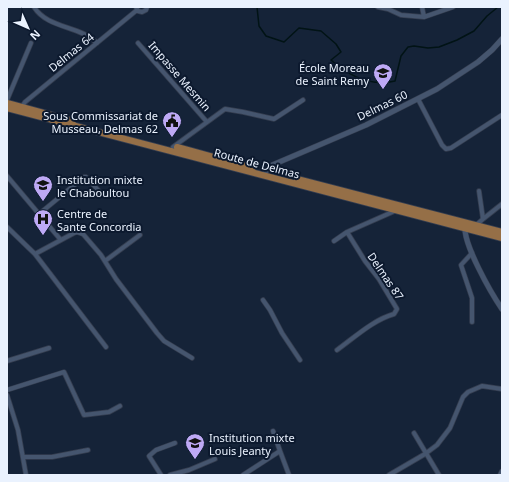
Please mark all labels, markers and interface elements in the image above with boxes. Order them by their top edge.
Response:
north arrow [8,8,48,48]
text: N [27,27,44,44]
street label: Delmas 64 [45,29,97,75]
street label: Impasse Mesmin [145,38,215,114]
place label: École Moreau de Saint Remy [296,60,369,88]
school or university icon: École Moreau de Saint Remy [372,62,394,90]
street label: Delmas 60 [354,86,410,124]
place label: Sous Commissariat de Musseau, Delmas 62 [43,108,158,136]
public building icon: Sous Commissariat de Musseau, Delmas 62 [161,110,183,138]
street label: Route de Delmas [213,144,301,182]
place label: Institution mixte le Chaboultou [57,172,143,200]
school or university icon: Institution mixte le Chaboultou [32,174,54,202]
place label: Centre de Sante Concordia [57,206,141,234]
hospital icon: Centre de Sante Concordia [32,208,54,236]
street label: Delmas 87 [365,249,407,303]
place label: Institution mixte Louis Jeanty [209,430,295,458]
school or university icon: Institution mixte Louis Jeanty [184,432,206,460]

